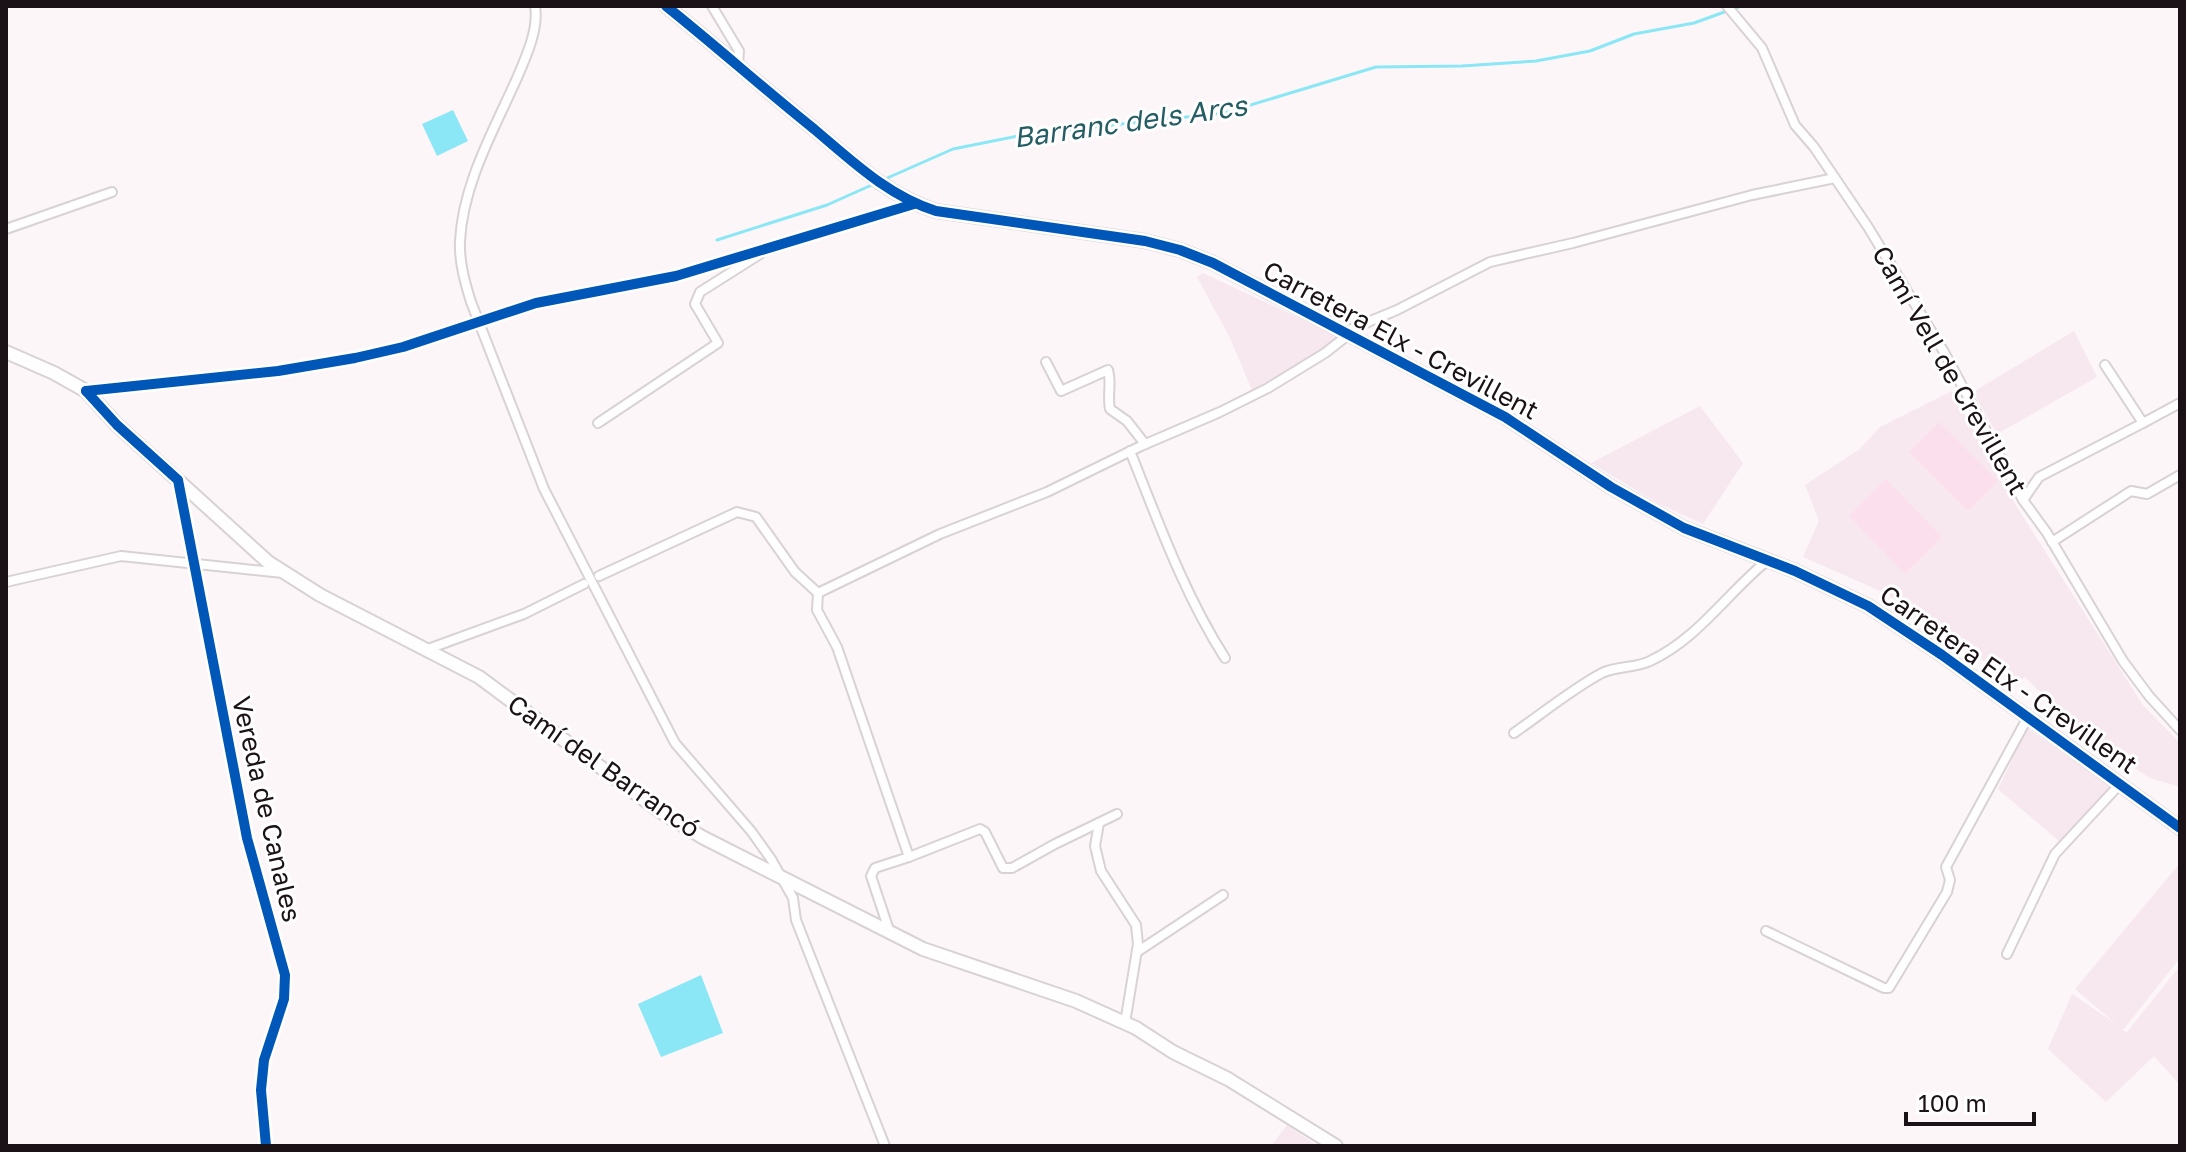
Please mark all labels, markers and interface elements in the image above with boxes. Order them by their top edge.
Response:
water label: Barranc dels Arcs [1011,88,1250,154]
street label: Camí Vell de Crevillent [1866,240,2034,500]
street label: Carretera Elx - Crevillent [1258,254,1544,426]
street label: Carretera Elx - Crevillent [1874,578,2144,780]
street label: Camí del Barrancó [502,688,706,844]
street label: Vereda de Canales [226,693,308,925]
scale bar [1906,1076,2034,1126]
text: 100 m [1918,1088,1987,1117]

